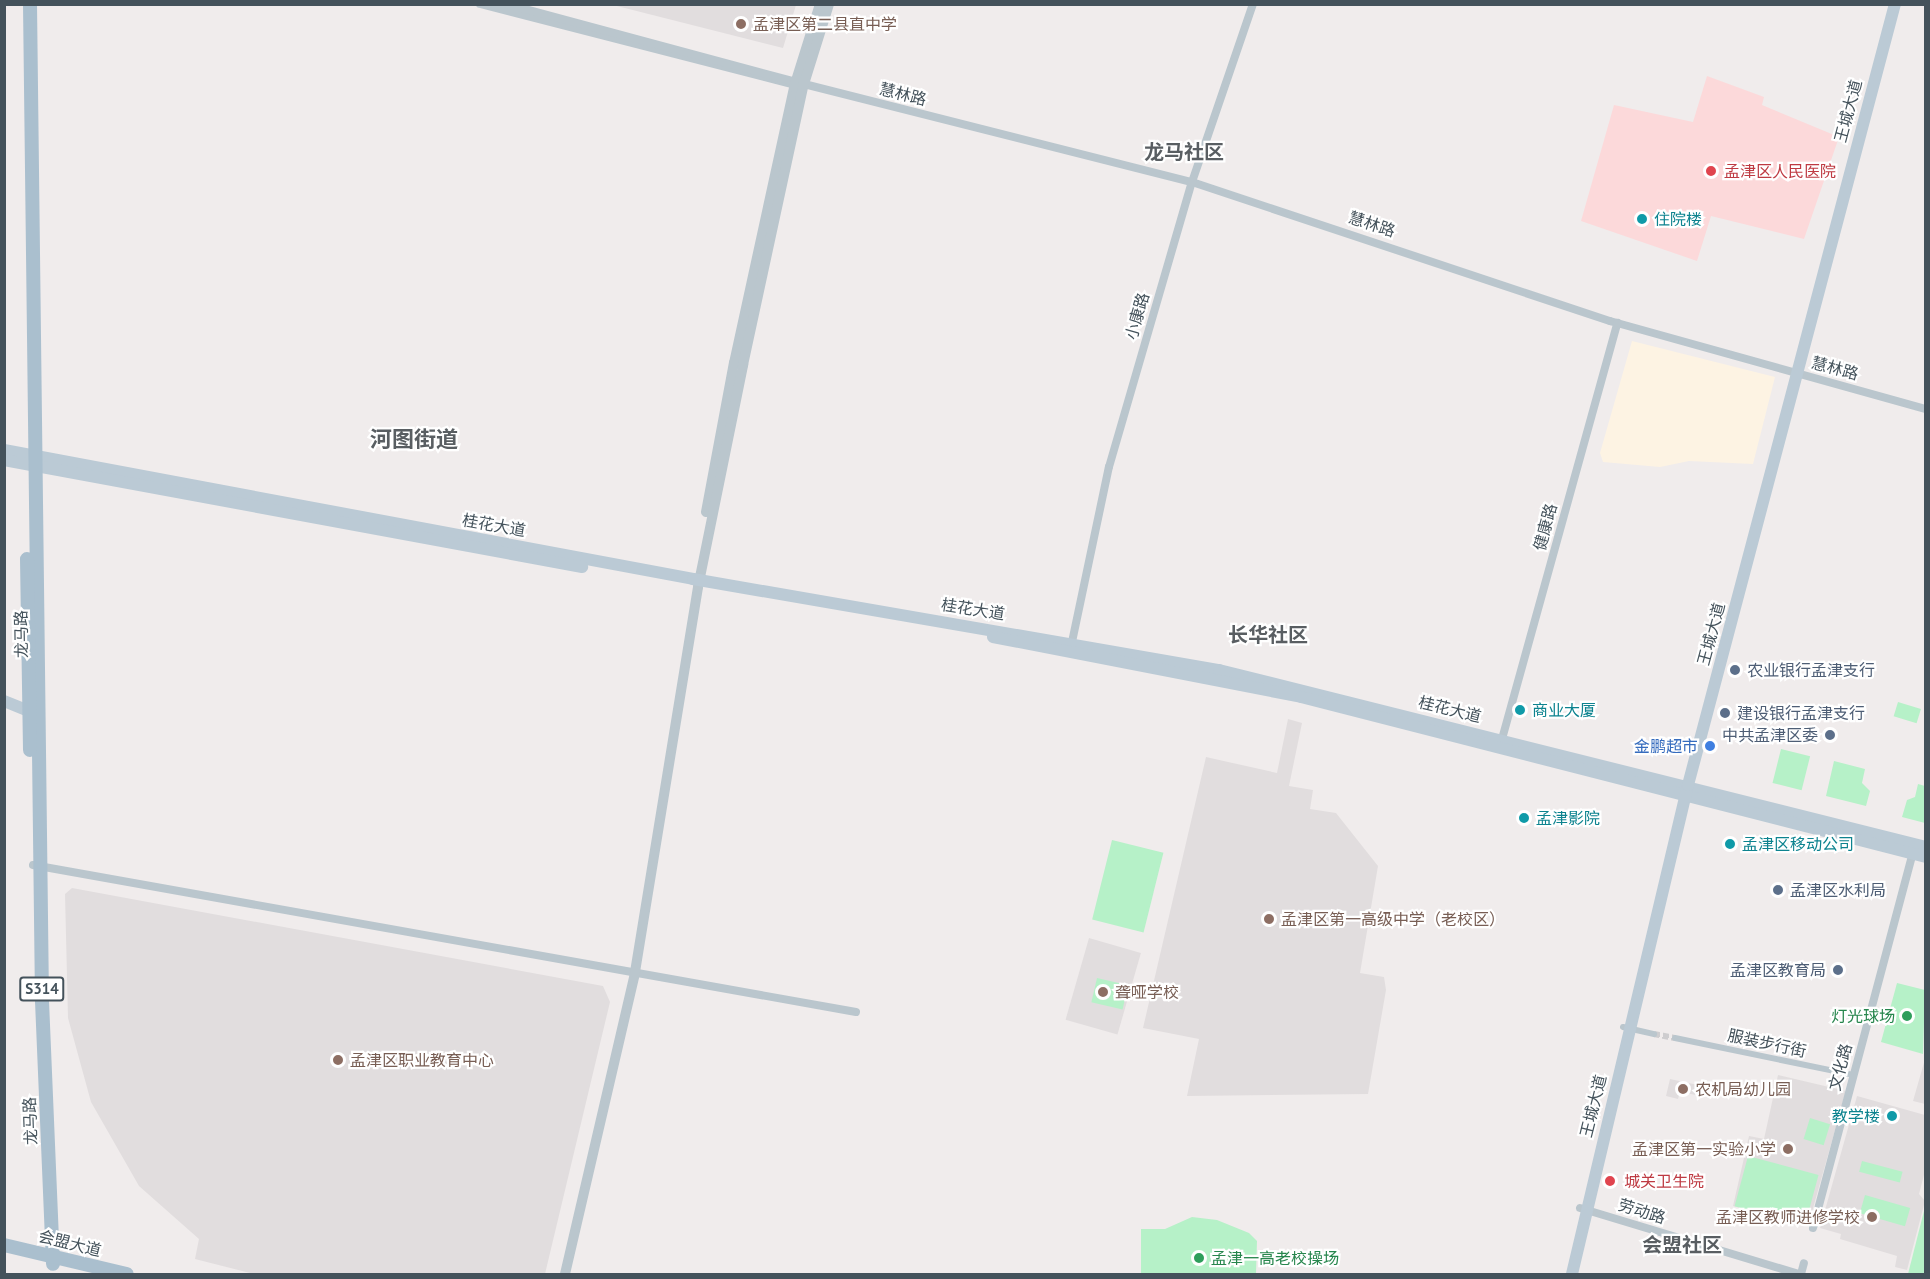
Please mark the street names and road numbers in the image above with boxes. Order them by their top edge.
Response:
street label: 王城大道 [1830,78,1866,144]
street label: 慧林路 [877,79,929,109]
street label: 慧林路 [1346,207,1398,241]
street label: 小康路 [1121,290,1153,342]
street label: 慧林路 [1809,353,1861,383]
street label: 健康路 [1530,501,1560,553]
street label: 桂花大道 [461,510,527,540]
street label: 桂花大道 [940,595,1006,623]
street label: 王城大道 [1693,601,1729,667]
street label: 龙马路 [11,610,31,658]
street label: 桂花大道 [1417,692,1483,726]
road number: S314 [18,977,66,1001]
street label: 服装步行街 [1726,1025,1808,1061]
street label: 文化路 [1825,1041,1855,1093]
street label: 王城大道 [1576,1073,1610,1139]
street label: 龙马路 [20,1097,40,1145]
street label: 劳动路 [1616,1195,1668,1227]
street label: 会盟大道 [37,1226,103,1260]

